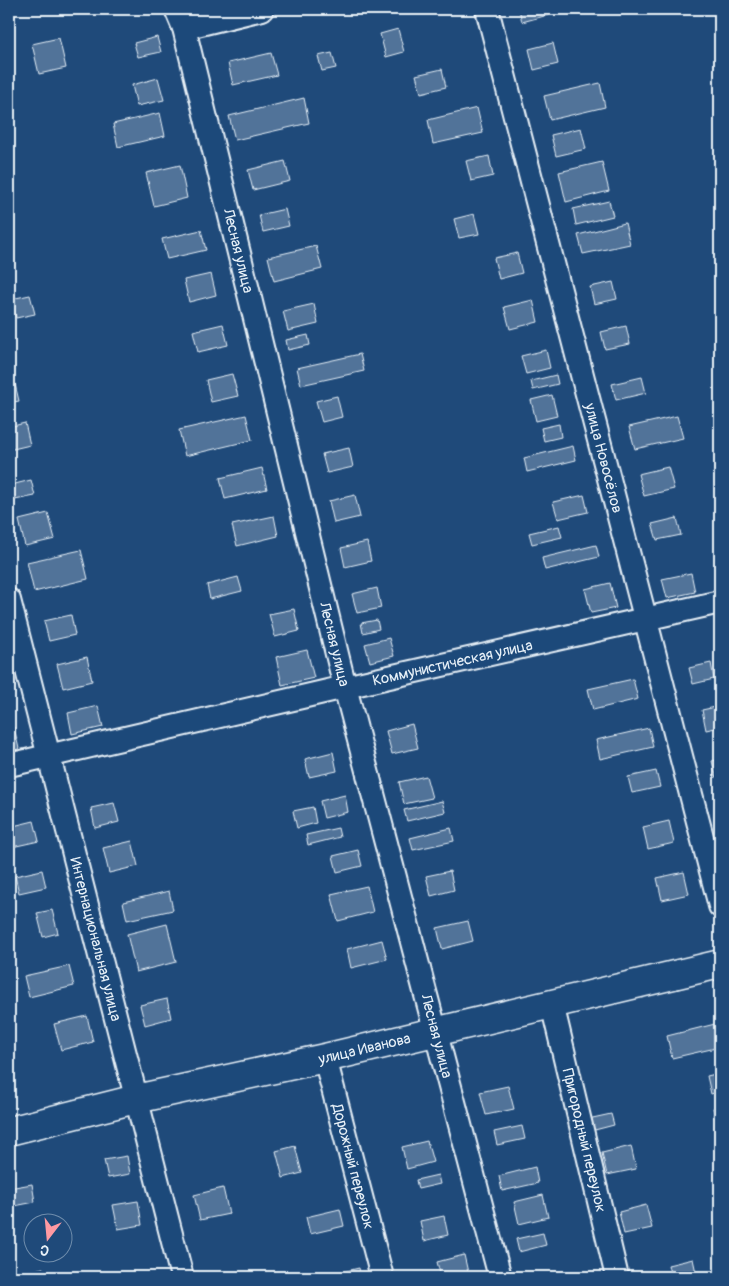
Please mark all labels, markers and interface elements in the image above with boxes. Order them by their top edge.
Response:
street label: Лесная улица [218,206,257,295]
street label: улица Новосёлов [580,400,627,515]
street label: Лесная улица [314,599,354,689]
street label: Коммунистическая улица [371,636,534,691]
street label: Интернациональная улица [65,855,125,1023]
street label: Лесная улица [416,991,456,1080]
street label: улица Иванова [316,1029,413,1069]
street label: Пригородный переулок [558,1066,610,1214]
street label: Дорожный переулок [327,1101,378,1232]
north arrow [22,1214,72,1264]
text: С [38,1241,51,1259]

